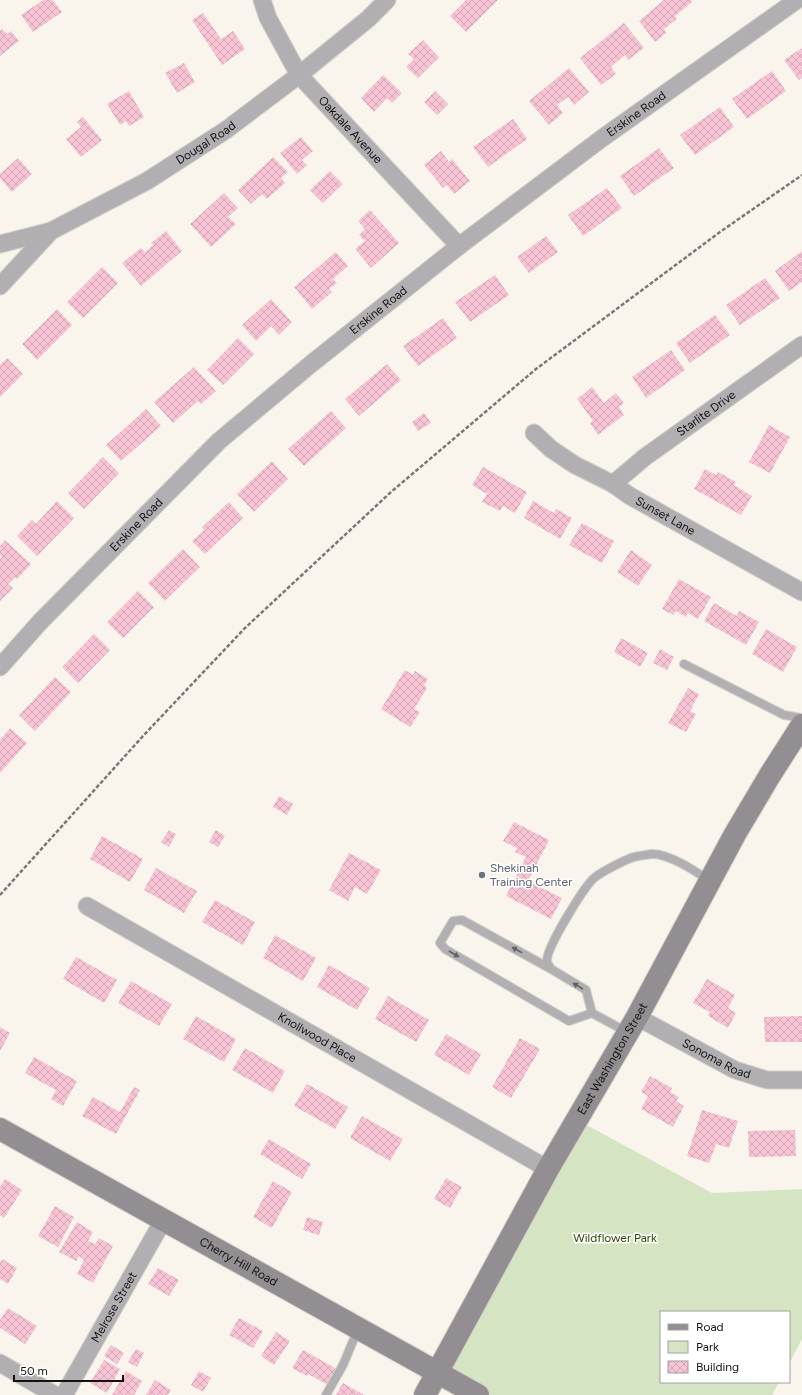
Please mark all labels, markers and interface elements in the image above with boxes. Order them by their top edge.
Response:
street label: Erskine Road [604,88,669,140]
street label: Oakdale Avenue [315,93,386,167]
street label: Dougal Road [173,118,238,167]
street label: Erskine Road [347,283,410,337]
street label: Starlite Drive [674,387,739,439]
street label: Sunset Lane [633,494,698,538]
street label: Erskine Road [107,495,166,554]
place label: Shekinah Training Center [490,861,572,889]
marker: Shekinah Training Center [477,870,487,880]
one-way arrow [511,947,523,954]
one-way arrow [449,951,460,958]
one-way arrow [573,982,583,990]
street label: East Washington Street [574,1000,651,1117]
street label: Knollwood Place [275,1009,359,1065]
street label: Sonoma Road [680,1036,752,1081]
park label: Wildflower Park [573,1231,657,1245]
street label: Cherry Hill Road [197,1234,280,1289]
street label: Melrose Street [88,1269,140,1345]
legend [660,1311,790,1383]
text: Road [696,1320,724,1334]
text: Park [696,1340,719,1354]
scale bar [14,1357,123,1383]
text: Building [696,1360,739,1374]
text: 50 m [20,1364,48,1378]

